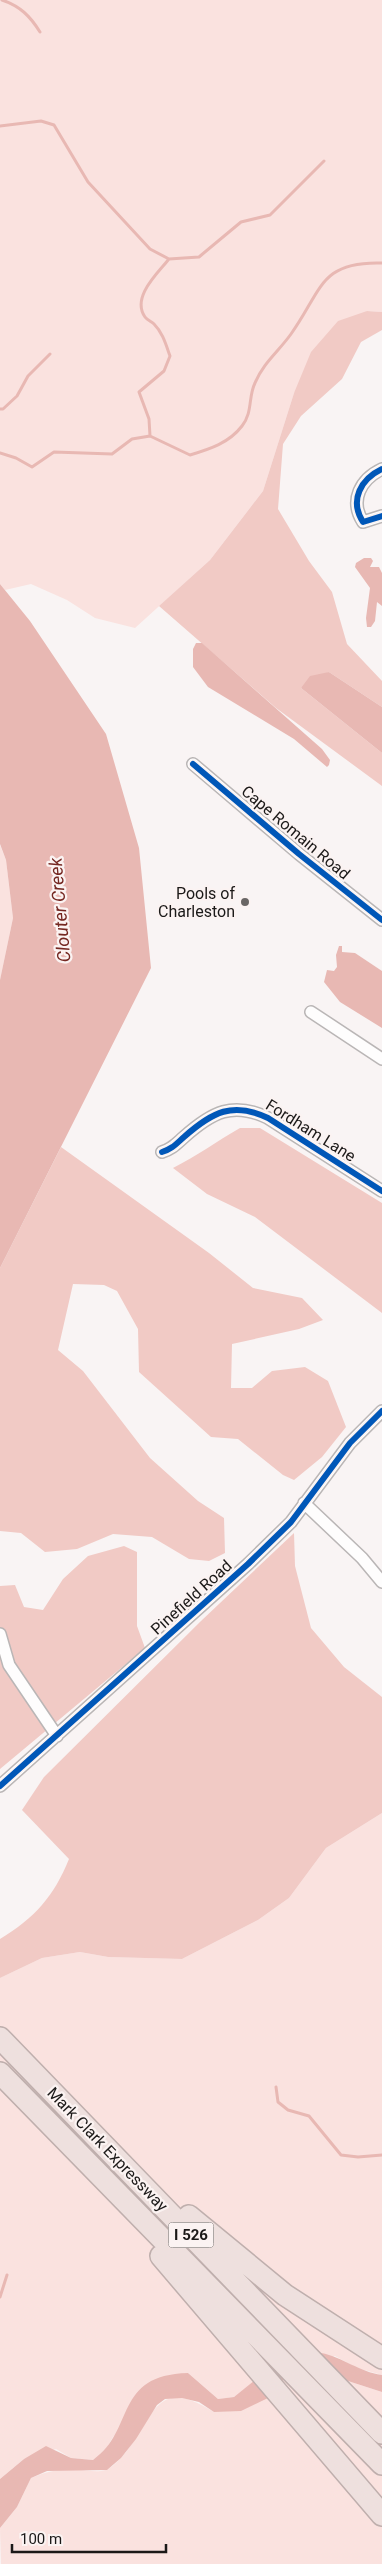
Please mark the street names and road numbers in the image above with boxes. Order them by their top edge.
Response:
street label: Cape Romain Road [238,781,354,883]
street label: Fordham Lane [262,1095,359,1166]
street label: Pinefield Road [147,1556,236,1639]
street label: Mark Clark Expressway [43,2083,172,2216]
road number: I 526 [168,2222,214,2248]

